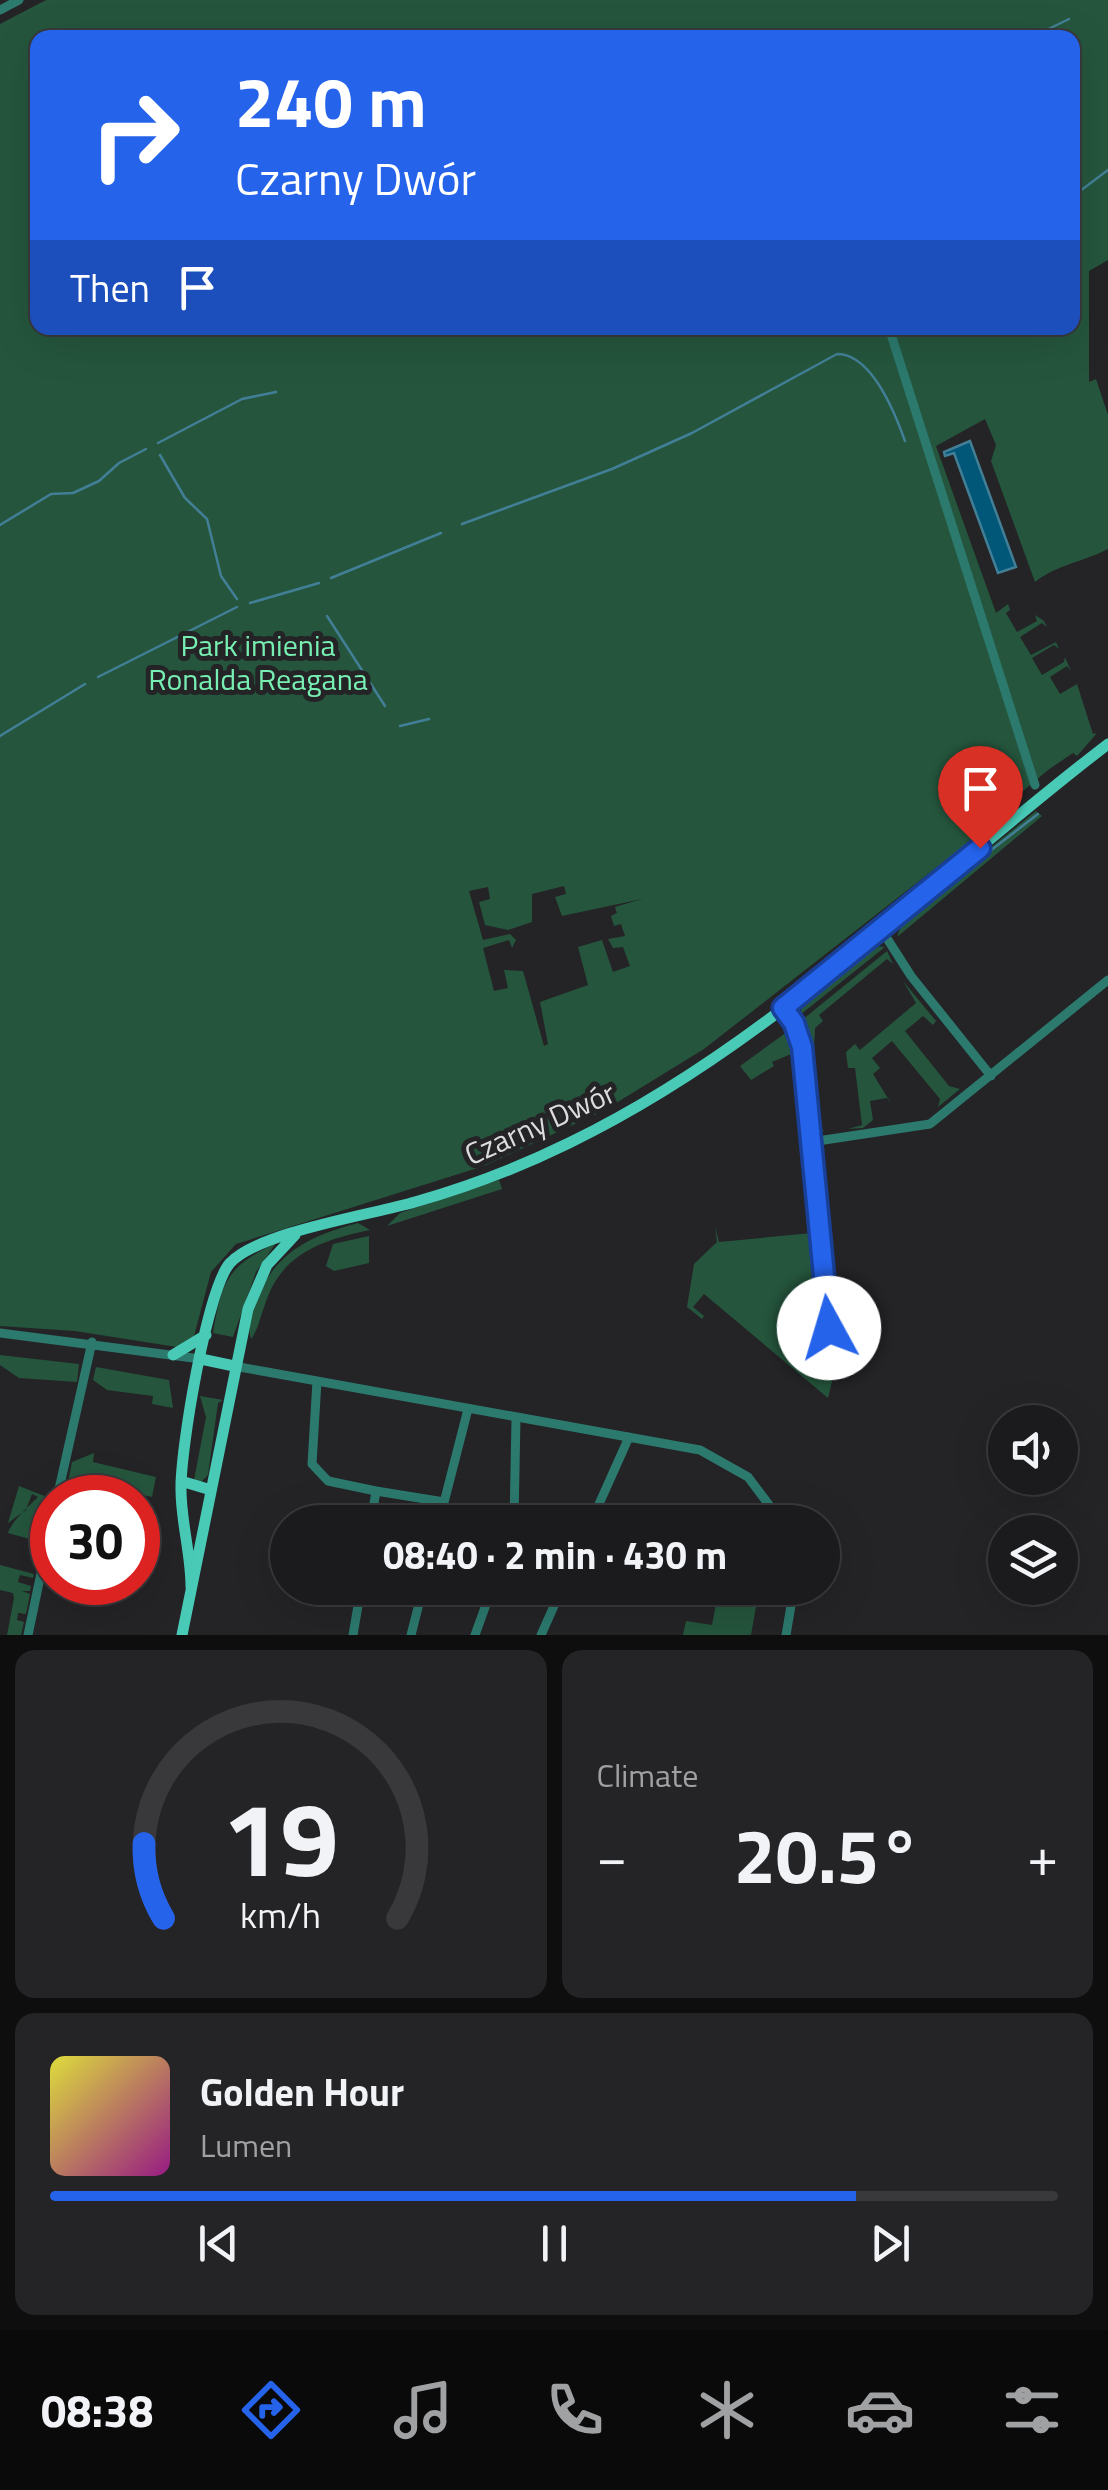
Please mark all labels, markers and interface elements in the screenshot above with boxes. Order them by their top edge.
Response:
text: 240 m [235,48,427,154]
icon: right [70,70,200,200]
text: Czarny Dwór [235,144,476,212]
text: Then [70,259,150,317]
icon: arrive [170,260,225,315]
park label: Park imienia Ronalda Reagana [148,622,368,702]
pin [938,746,1023,849]
icon: arrive [953,761,1008,816]
street label: Czarny Dwór [457,1069,622,1177]
position arrow [777,1276,881,1380]
map controls [988,1405,1078,1605]
button: sound [988,1405,1078,1495]
speed limit sign: 30 [30,1475,160,1605]
button: layers [988,1515,1078,1605]
text: 08:40 · 2 min · 430 m [383,1526,727,1584]
text: Climate [597,1751,698,1799]
text: 19 [223,1758,339,1916]
text: 20.5° [734,1798,921,1912]
text: − [597,1814,627,1897]
text: + [1027,1814,1058,1897]
text: km/h [240,1887,321,1942]
text: Golden Hour [200,2063,404,2121]
text: Lumen [200,2121,292,2169]
icon: previous [191,2216,246,2271]
icon: pause [527,2216,582,2271]
icon: next [863,2216,918,2271]
icon: directions [236,2375,306,2445]
icon: music [388,2375,458,2445]
icon: phone [540,2375,610,2445]
icon: climate [692,2375,762,2445]
icon: car [845,2375,915,2445]
icon: filters [997,2375,1067,2445]
text: 08:38 [41,2376,153,2444]

